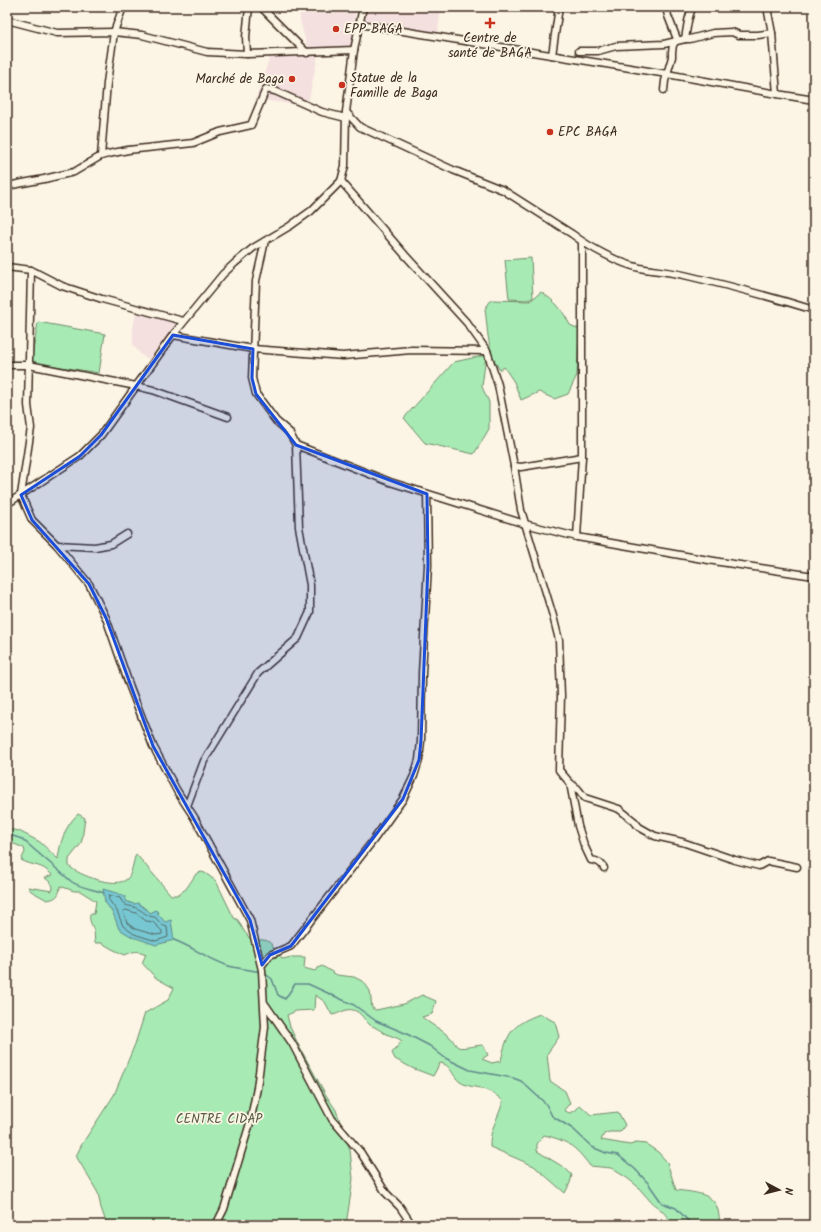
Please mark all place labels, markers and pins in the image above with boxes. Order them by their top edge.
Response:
marker: Centre de santé de BAGA [484,17,496,29]
place label: EPP BAGA [344,19,403,40]
marker: EPP BAGA [331,24,341,34]
place label: Centre de santé de BAGA [448,28,532,64]
place label: Statue de la Famille de Baga [350,68,438,104]
place label: Marché de Baga [195,69,284,90]
marker: Marché de Baga [287,74,297,84]
marker: Statue de la Famille de Baga [337,80,347,90]
place label: EPC BAGA [558,122,618,143]
marker: EPC BAGA [545,127,555,137]

